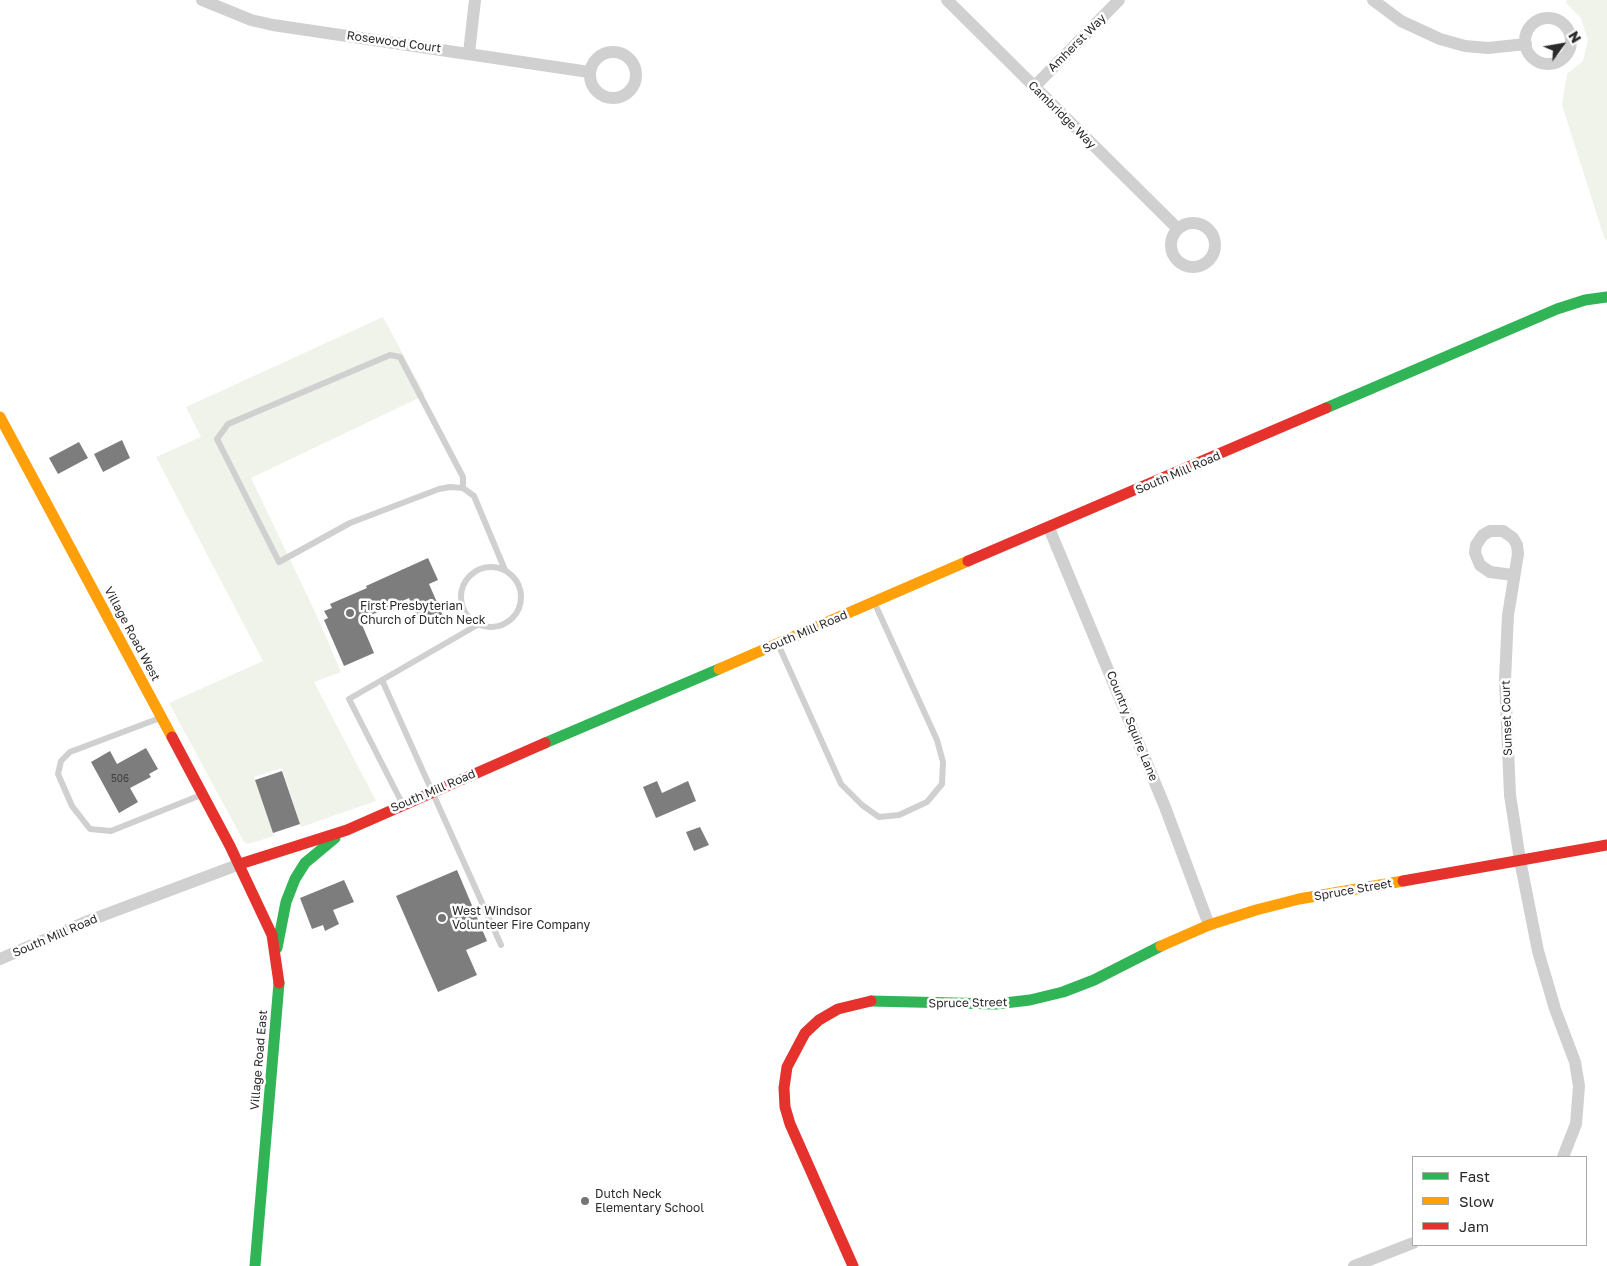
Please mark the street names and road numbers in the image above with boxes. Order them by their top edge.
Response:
street label: Amherst Way [1045,11,1109,75]
street label: Rosewood Court [346,28,442,56]
street label: Cambridge Way [1025,78,1099,152]
street label: South Mill Road [1133,449,1223,497]
street label: Village Road West [101,584,163,684]
street label: South Mill Road [760,608,850,656]
street label: Country Squire Lane [1103,669,1161,783]
street label: Sunset Court [1498,680,1516,756]
street label: South Mill Road [388,767,478,815]
street label: Spruce Street [1313,876,1393,904]
street label: South Mill Road [10,912,100,960]
street label: Spruce Street [928,995,1008,1011]
street label: Village Road East [247,1009,271,1111]

